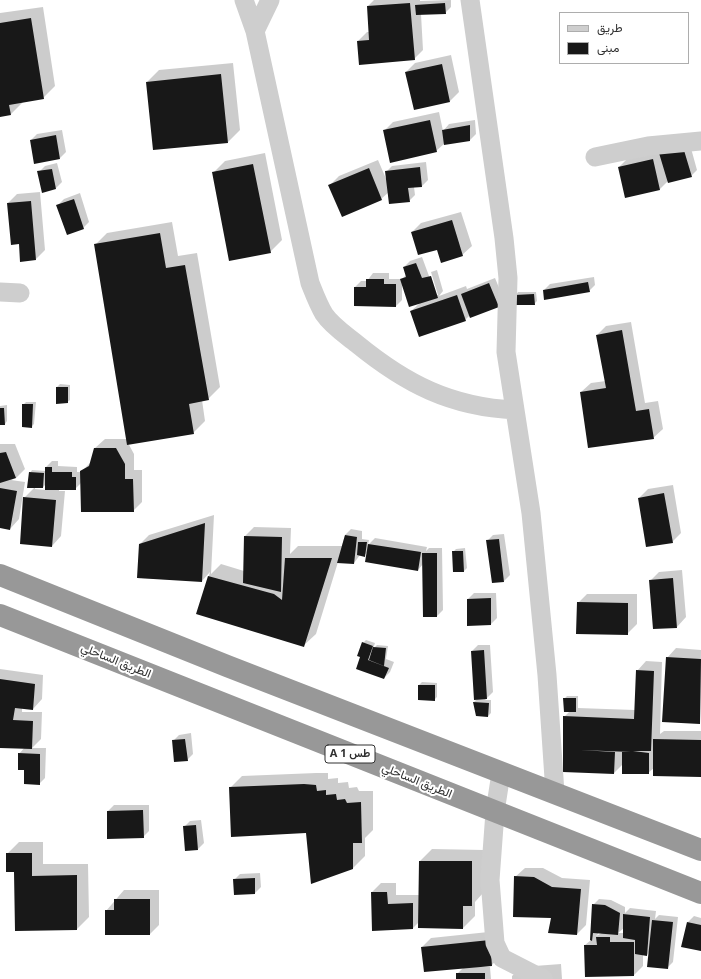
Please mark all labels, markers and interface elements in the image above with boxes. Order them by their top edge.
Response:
legend [559,12,689,64]
text: طريق [597,19,622,36]
text: مبنى [597,39,619,56]
street label: الطريق الساحلي [79,640,153,682]
road number: A 1 طس [325,745,375,763]
street label: الطريق الساحلي [380,760,454,802]

